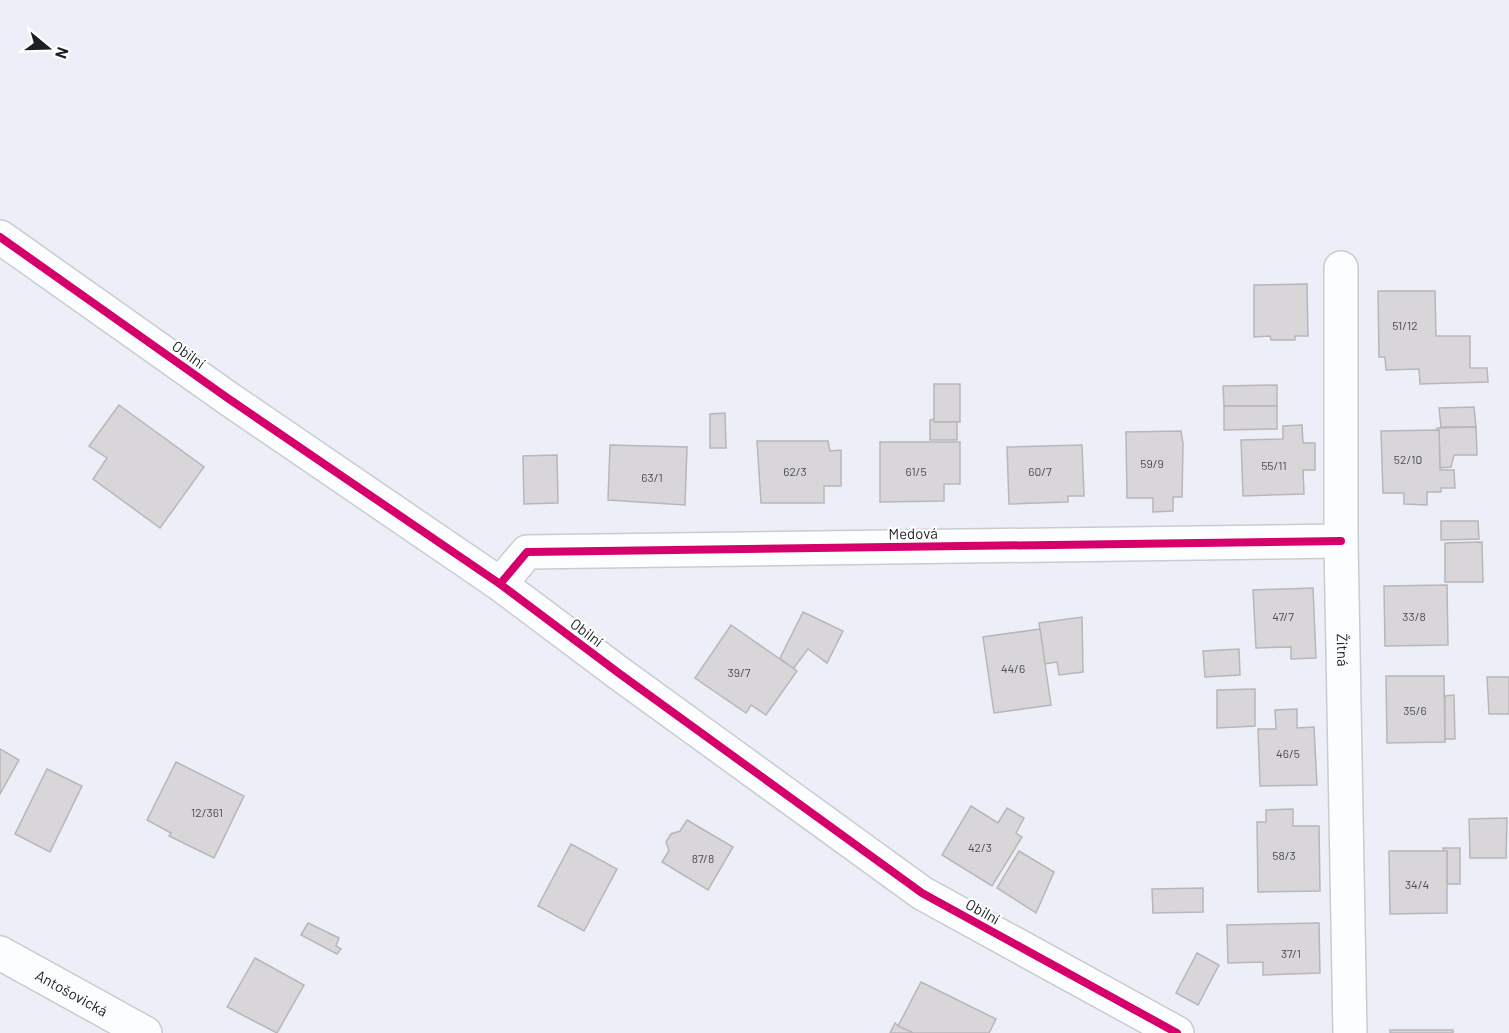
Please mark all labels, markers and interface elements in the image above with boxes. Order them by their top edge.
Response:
north arrow [18,18,78,78]
text: N [52,45,73,61]
house number: 51/12 [1392,318,1418,332]
street label: Obilní [169,336,209,372]
house number: 52/10 [1394,452,1422,466]
house number: 59/9 [1140,456,1164,470]
house number: 55/11 [1261,458,1287,472]
house number: 62/3 [783,464,807,478]
house number: 61/5 [905,464,927,478]
house number: 60/7 [1028,464,1052,478]
house number: 63/1 [641,470,663,484]
street label: Medová [888,524,938,542]
house number: 47/7 [1272,609,1294,623]
house number: 33/8 [1402,609,1426,623]
street label: Obilní [567,614,607,650]
street label: Žitná [1334,633,1352,667]
house number: 44/6 [1001,661,1025,675]
house number: 39/7 [728,665,751,679]
house number: 35/6 [1403,703,1427,717]
house number: 46/5 [1276,746,1300,760]
house number: 12/361 [191,805,223,819]
house number: 42/3 [968,840,992,854]
house number: 58/3 [1272,848,1296,862]
house number: 87/8 [692,851,714,865]
house number: 34/4 [1405,877,1429,891]
street label: Obilní [963,894,1003,928]
house number: 37/1 [1281,946,1301,960]
street label: Antošovická [33,965,111,1020]

